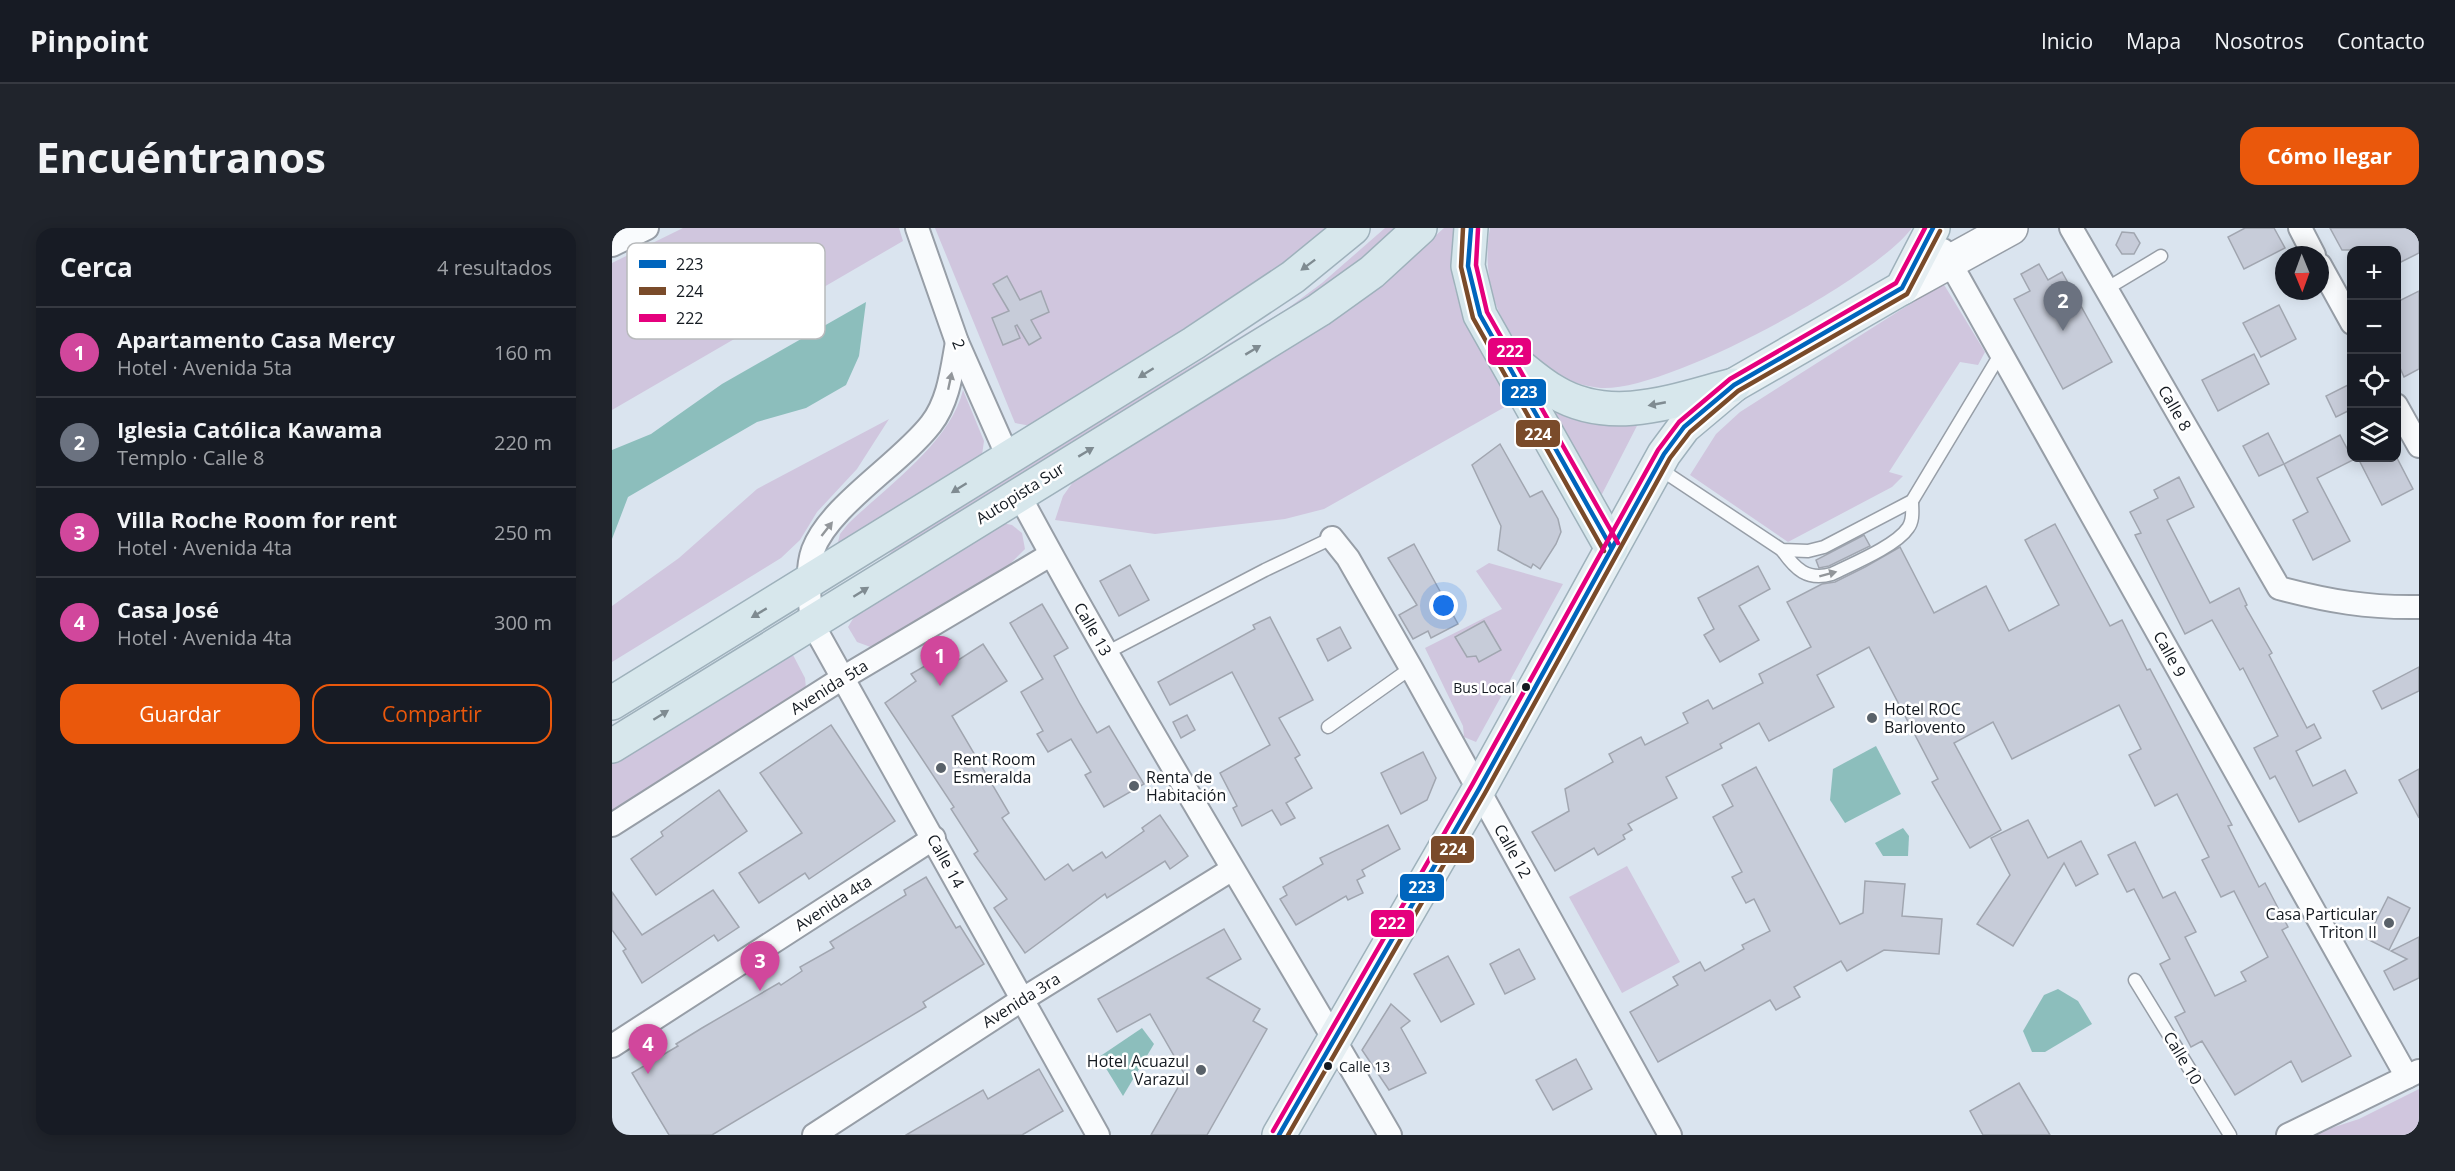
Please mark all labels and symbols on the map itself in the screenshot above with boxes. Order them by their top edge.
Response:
legend [627,243,825,339]
north arrow [2275,246,2329,300]
text: 223 [676,253,703,275]
one-way arrow [1300,259,1316,272]
text: 224 [676,280,703,302]
pin: 2 [2044,282,2082,331]
text: 222 [676,307,703,329]
street label: 2 [947,336,971,352]
line badge: 222 [1487,337,1532,366]
text: 222 [1496,340,1524,362]
one-way arrow [1245,345,1261,356]
one-way arrow [1137,367,1154,378]
one-way arrow [946,371,955,390]
line badge: 223 [1501,378,1547,407]
text: 223 [1510,381,1538,403]
street label: Calle 8 [2153,381,2197,435]
one-way arrow [1648,400,1667,409]
line badge: 224 [1515,419,1561,448]
text: 224 [1524,423,1552,445]
one-way arrow [1078,446,1094,457]
street label: Autopista Sur [972,457,1069,529]
one-way arrow [951,483,967,494]
one-way arrow [821,521,833,536]
one-way arrow [1819,569,1837,578]
one-way arrow [853,587,869,598]
your location [1429,591,1458,620]
street label: Calle 13 [1069,598,1117,660]
one-way arrow [751,607,767,618]
street label: Calle 9 [2148,627,2192,681]
pin: 1 [920,636,960,686]
street label: Avenida 5ta [786,654,872,720]
place label: Bus Local [1453,678,1515,697]
marker: Bus Local [1520,681,1532,693]
place label: Hotel ROC Barlovento [1884,698,1966,738]
one-way arrow [653,710,669,721]
marker: Hotel ROC Barlovento [1865,711,1879,725]
place label: Rent Room Esmeralda [953,748,1035,788]
marker: Rent Room Esmeralda [934,761,948,775]
place label: Renta de Habitación [1146,766,1226,806]
marker: Renta de Habitación [1127,779,1141,793]
street label: Calle 12 [1489,820,1537,882]
street label: Calle 14 [922,830,970,892]
line badge: 224 [1430,835,1475,864]
text: 224 [1439,838,1467,860]
street label: Avenida 4ta [790,870,876,936]
line badge: 223 [1399,873,1445,902]
text: 223 [1408,876,1436,898]
place label: Casa Particular Triton II [2266,903,2377,943]
line badge: 222 [1370,909,1415,938]
text: 222 [1378,912,1406,934]
marker: Casa Particular Triton II [2382,916,2396,930]
pin: 3 [740,942,780,991]
street label: Avenida 3ra [978,967,1064,1033]
pin: 4 [628,1024,668,1074]
street label: Calle 10 [2159,1027,2207,1089]
place label: Hotel Acuazul Varazul [1087,1050,1189,1090]
place label: Calle 13 [1339,1057,1390,1076]
marker: Calle 13 [1322,1060,1334,1072]
marker: Hotel Acuazul Varazul [1194,1063,1208,1077]

